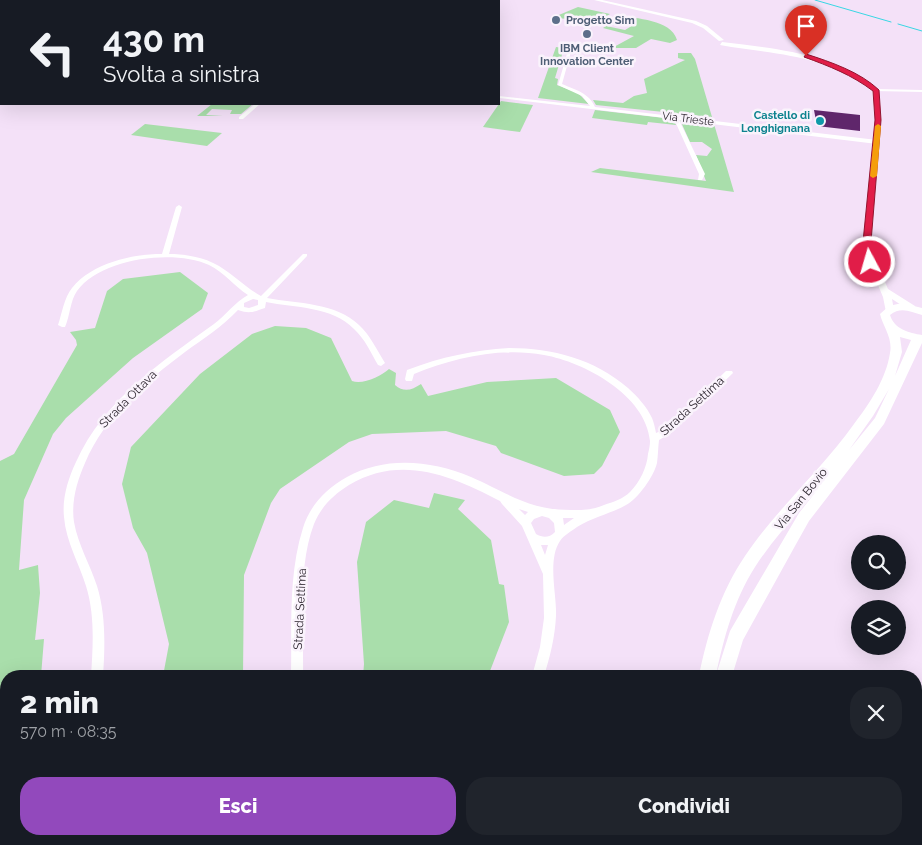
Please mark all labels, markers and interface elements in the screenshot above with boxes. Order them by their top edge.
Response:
pin [785,5,827,56]
icon: arrive [792,12,820,40]
marker: Progetto Sim [550,14,562,26]
place label: Progetto Sim [566,14,635,27]
text: 430 m [103,19,205,60]
icon: left [20,20,85,85]
marker: IBM Client Innovation Center [581,28,593,40]
place label: IBM Client Innovation Center [540,42,635,68]
text: Svolta a sinistra [103,61,260,87]
street label: Via Trieste [661,109,715,129]
place label: Castello di Longhignana [741,109,810,135]
marker: Castello di Longhignana [814,115,826,127]
position arrow [843,235,895,287]
street label: Strada Ottava [96,367,160,431]
street label: Strada Settima [657,374,727,438]
street label: Via San Bovio [772,465,830,533]
map controls [851,535,906,655]
button: search [851,535,906,590]
street label: Strada Settima [291,568,309,650]
button: layers [851,600,906,655]
text: 2 min [20,685,99,720]
button: close [850,687,902,739]
text: 570 m · 08:35 [20,722,116,741]
button: Esci [20,777,456,835]
button: Condividi [466,777,902,835]

